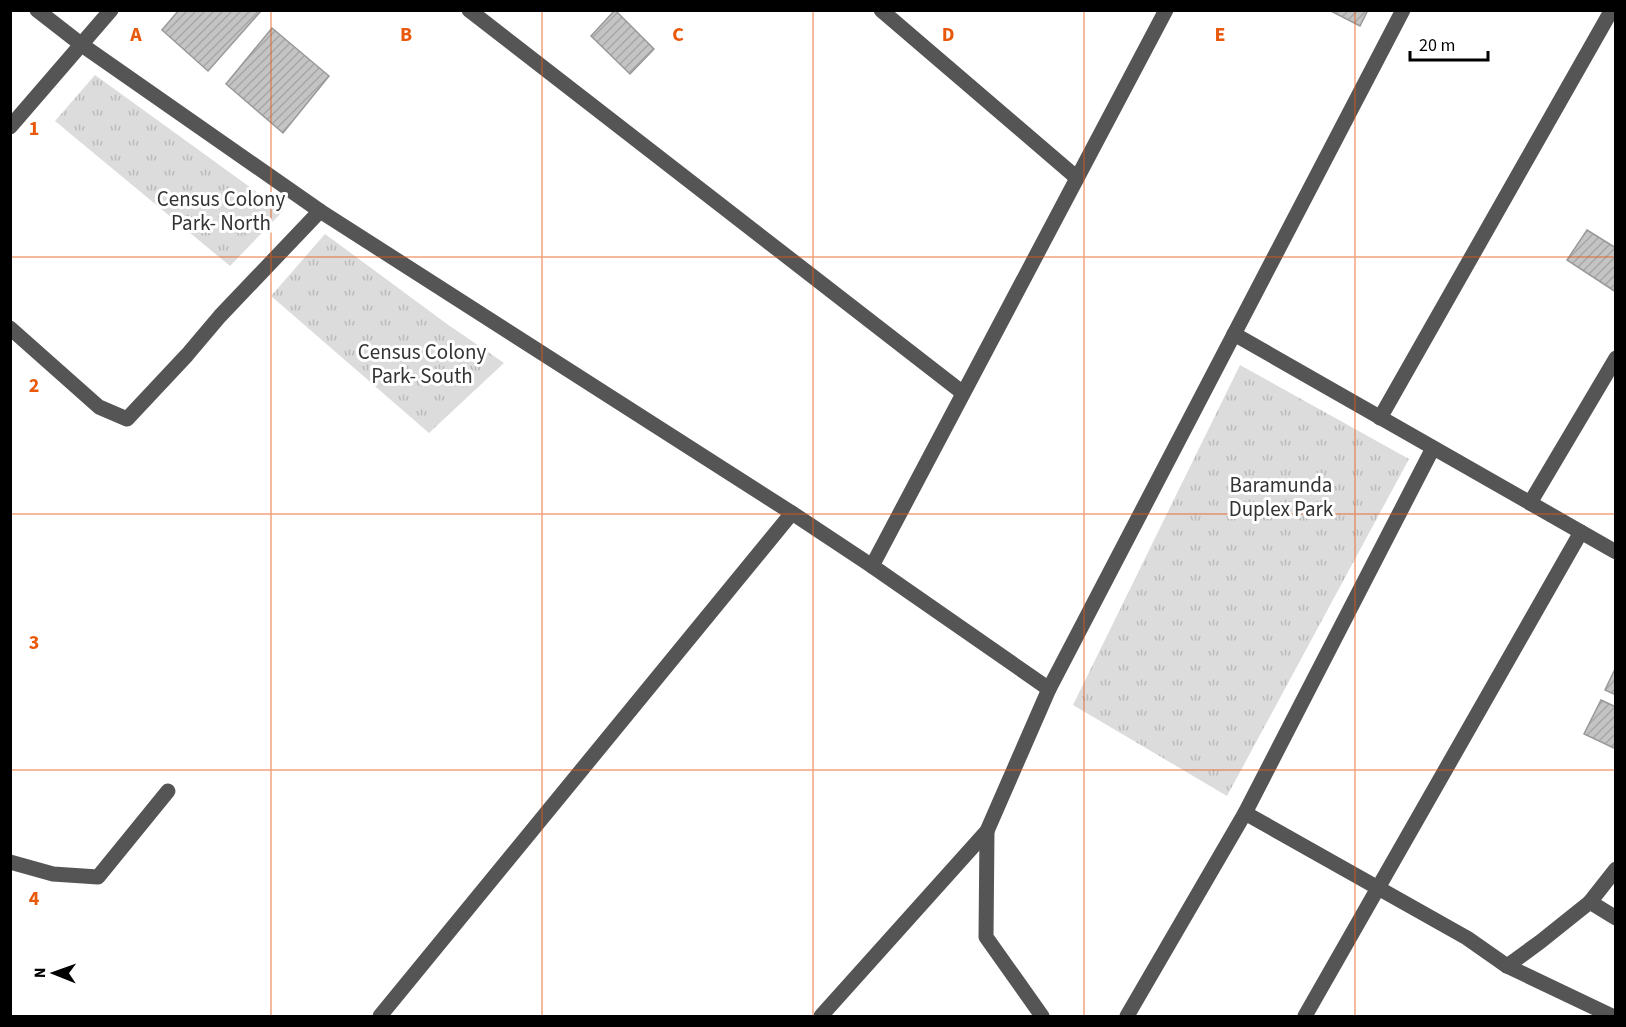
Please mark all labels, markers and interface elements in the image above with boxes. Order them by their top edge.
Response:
text: A [129,21,142,49]
text: B [400,21,412,49]
text: C [672,21,684,49]
text: D [942,21,954,49]
text: E [1215,21,1225,49]
scale bar [1410,24,1488,62]
text: 20 m [1419,33,1455,58]
text: 1 [29,115,39,143]
park label: Census Colony Park- North [157,184,285,238]
park label: Census Colony Park- South [358,337,486,391]
text: 2 [29,372,39,400]
park label: Baramunda Duplex Park [1229,470,1334,524]
text: 3 [29,629,39,657]
text: 4 [29,885,40,913]
north arrow [24,943,84,1003]
text: N [29,967,51,978]

